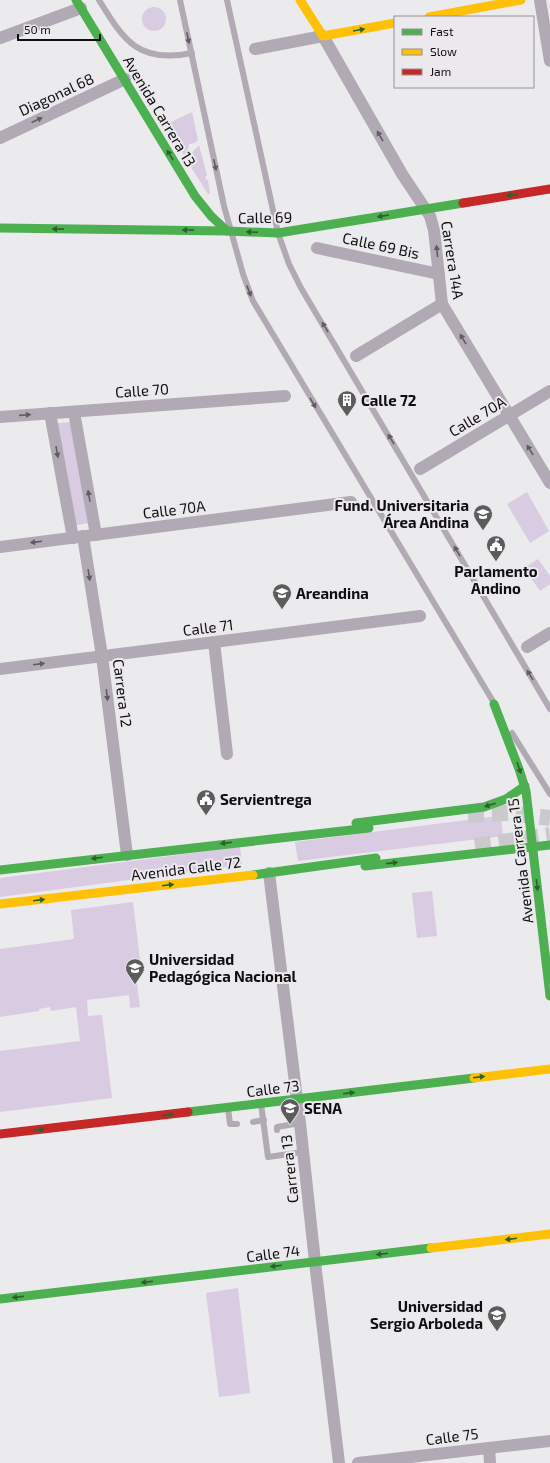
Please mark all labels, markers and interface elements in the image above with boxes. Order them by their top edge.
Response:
scale bar [18,16,100,42]
legend [394,16,534,88]
text: 50 m [24,22,51,36]
text: Fast [430,24,454,38]
one-way arrow [353,27,365,33]
one-way arrow [186,32,192,44]
text: Slow [430,44,457,58]
street label: Avenida Carrera 13 [120,52,200,170]
text: Jam [430,64,451,78]
street label: Diagonal 68 [16,69,96,119]
one-way arrow [31,117,43,123]
one-way arrow [377,130,384,142]
one-way arrow [167,149,174,161]
one-way arrow [213,159,219,172]
one-way arrow [505,193,518,199]
street label: Calle 69 [238,208,292,226]
one-way arrow [377,214,389,220]
street label: Carrera 14A [438,220,468,301]
one-way arrow [51,226,64,232]
one-way arrow [181,227,194,233]
street label: Calle 69 Bis [341,228,421,262]
one-way arrow [245,229,258,235]
one-way arrow [433,245,440,257]
one-way arrow [246,285,252,297]
one-way arrow [321,321,328,333]
one-way arrow [459,333,466,345]
street label: Calle 70 [115,379,169,401]
building icon: Calle 72 [336,389,358,417]
place label: Calle 72 [361,391,417,409]
street label: Calle 70A [445,392,509,440]
one-way arrow [310,397,317,409]
one-way arrow [19,412,31,419]
one-way arrow [387,433,394,445]
one-way arrow [526,444,533,456]
one-way arrow [54,445,60,458]
one-way arrow [86,490,92,502]
street label: Calle 70A [142,496,207,522]
place label: Fund. Universitaria Área Andina [335,496,469,531]
school or university icon: Fund. Universitaria Área Andina [472,503,494,531]
public building icon: Parlamento Andino [485,534,507,562]
one-way arrow [30,539,42,545]
one-way arrow [453,545,460,557]
place label: Parlamento Andino [454,562,538,597]
one-way arrow [86,569,92,581]
school or university icon: Areandina [271,582,293,610]
place label: Areandina [296,584,369,602]
street label: Calle 71 [182,615,234,639]
street label: Carrera 12 [110,658,136,728]
one-way arrow [33,661,45,667]
one-way arrow [527,669,534,681]
one-way arrow [104,689,110,701]
one-way arrow [516,762,522,774]
public building icon: Servientrega [195,788,217,816]
place label: Servientrega [220,790,312,808]
street label: Avenida Carrera 15 [503,797,537,925]
one-way arrow [484,802,496,808]
one-way arrow [220,840,232,846]
street label: Avenida Calle 72 [130,852,242,884]
one-way arrow [91,855,103,862]
one-way arrow [386,860,398,866]
one-way arrow [534,879,540,891]
one-way arrow [162,881,174,888]
one-way arrow [33,897,45,903]
place label: Universidad Pedagógica Nacional [149,950,297,985]
school or university icon: Universidad Pedagógica Nacional [124,957,146,985]
one-way arrow [472,1074,485,1081]
street label: Calle 73 [246,1076,300,1100]
one-way arrow [343,1090,356,1096]
school or university icon: SENA [279,1097,301,1125]
place label: SENA [304,1099,342,1117]
one-way arrow [162,1112,174,1118]
one-way arrow [33,1127,45,1133]
street label: Carrera 13 [276,1134,302,1204]
one-way arrow [505,1236,517,1242]
street label: Calle 74 [245,1241,301,1265]
one-way arrow [376,1251,388,1257]
one-way arrow [270,1263,282,1270]
one-way arrow [141,1278,153,1285]
one-way arrow [11,1293,24,1300]
place label: Universidad Sergio Arboleda [370,1297,483,1332]
school or university icon: Universidad Sergio Arboleda [486,1304,508,1332]
street label: Calle 75 [425,1424,479,1448]

